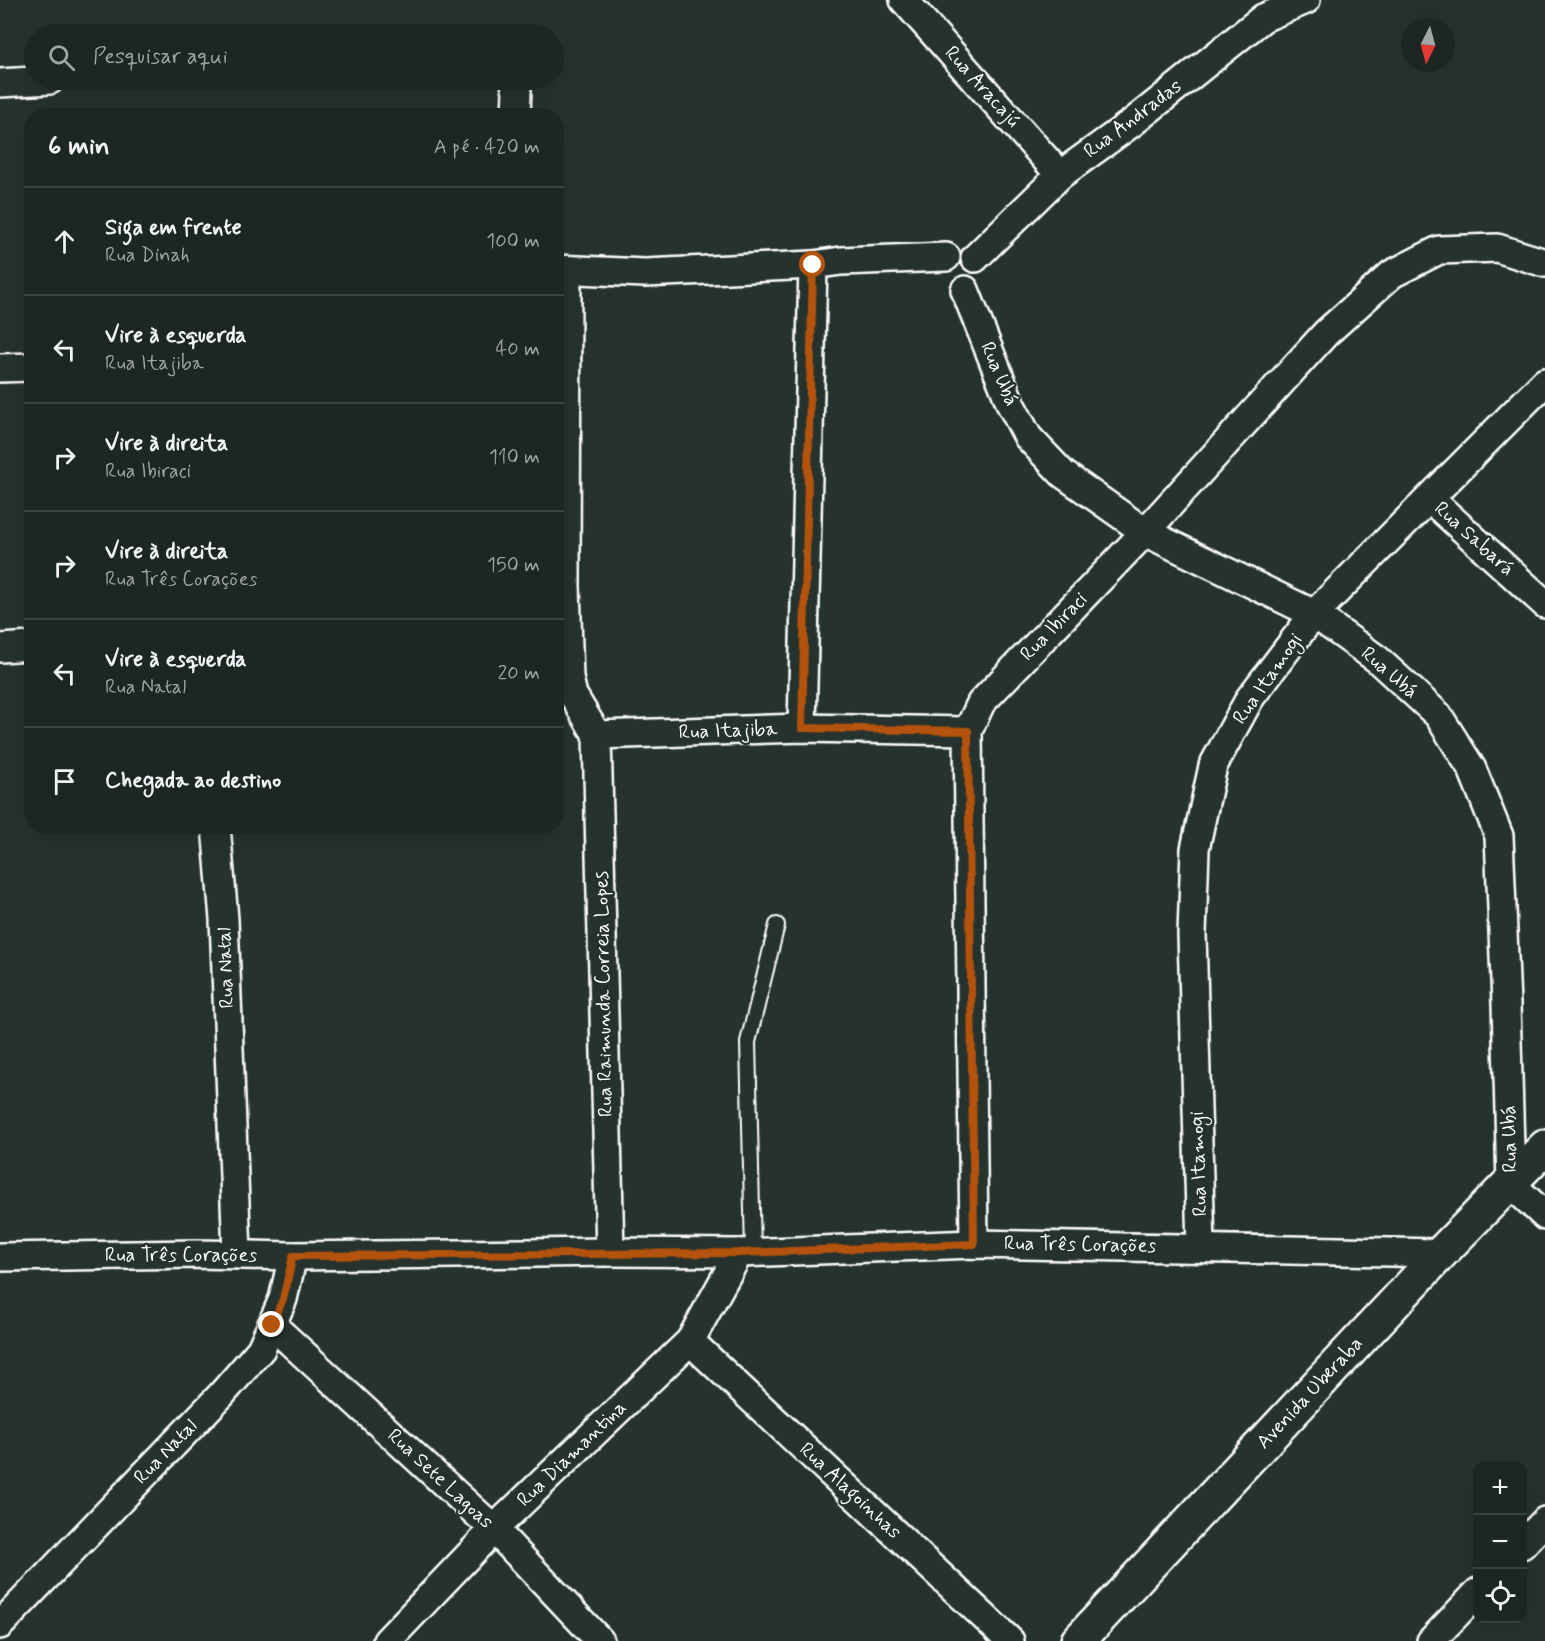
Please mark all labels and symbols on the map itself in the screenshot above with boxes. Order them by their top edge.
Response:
north arrow [1401,18,1455,72]
street label: Rua Aracajú [938,40,1026,134]
street label: Rua Andradas [1078,73,1188,165]
route start [799,251,825,277]
street label: Rua Ubá [973,338,1025,410]
street label: Rua Sabará [1428,496,1520,582]
street label: Rua Ibiraci [1014,587,1094,667]
street label: Rua Itamogi [1227,628,1310,730]
street label: Rua Ubá [1355,641,1423,705]
street label: Rua Itajiba [678,716,779,746]
street label: Rua Raimunda Correia Lopes [588,870,620,1117]
street label: Rua Natal [211,927,241,1009]
street label: Rua Ubá [1496,1105,1524,1173]
street label: Rua Itamogi [1184,1111,1215,1217]
street label: Rua Três Corações [1004,1230,1157,1260]
street label: Rua Três Corações [105,1242,257,1269]
route end [258,1311,284,1337]
street label: Avenida Uberaba [1251,1331,1369,1455]
street label: Rua Diamantina [511,1395,633,1513]
street label: Rua Natal [128,1413,204,1491]
street label: Rua Sete Lagoas [381,1423,499,1535]
street label: Rua Alagoinhas [792,1437,907,1547]

